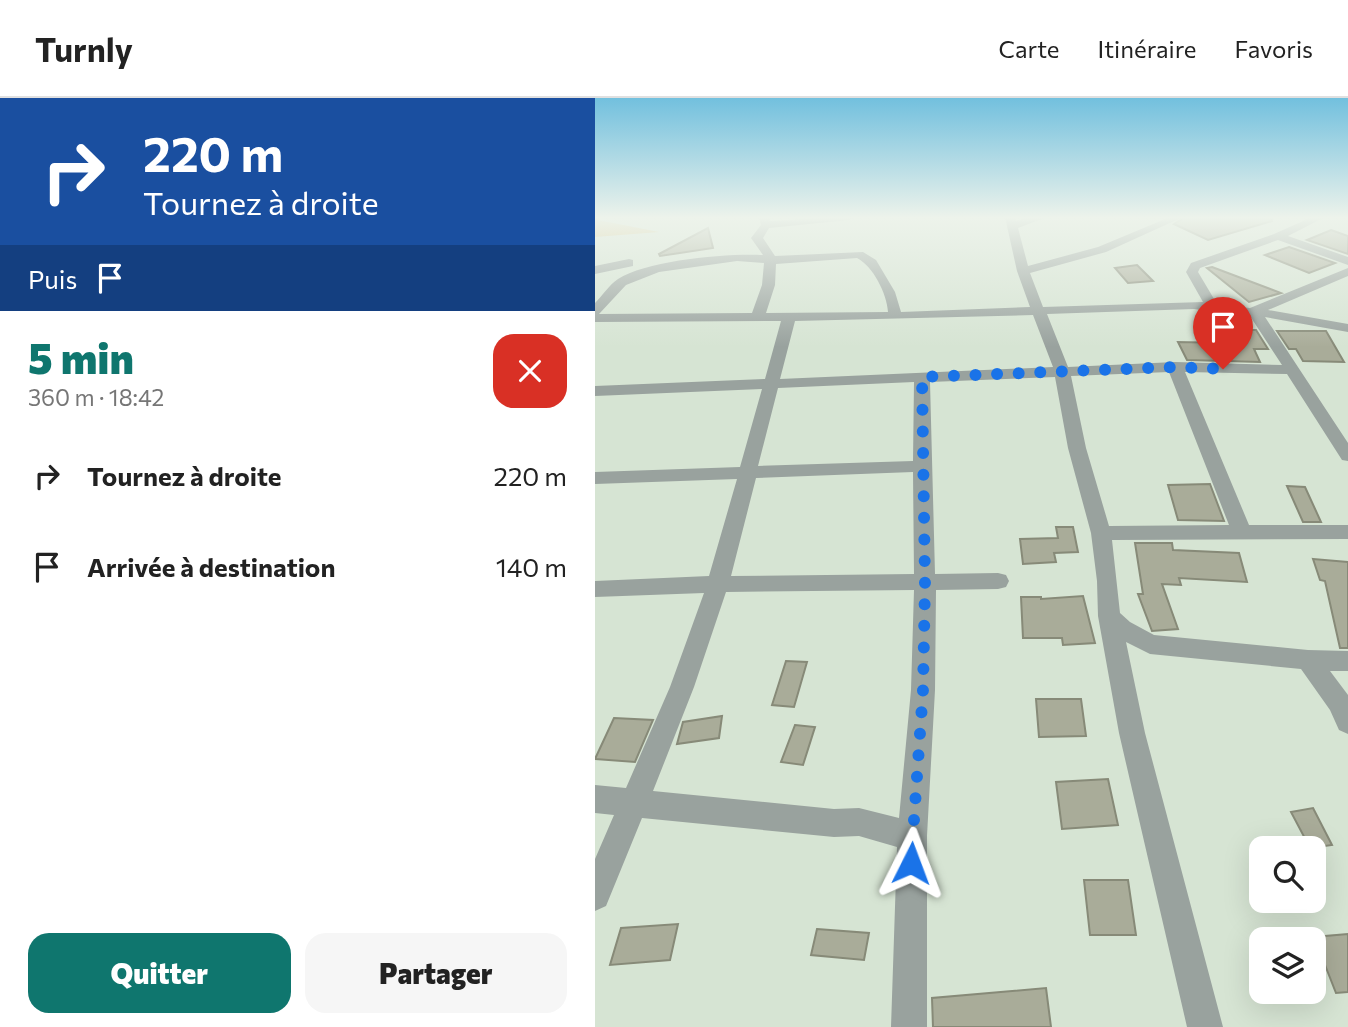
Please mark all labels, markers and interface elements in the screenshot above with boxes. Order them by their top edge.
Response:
text: Turnly [35,28,133,69]
text: Carte [999,34,1060,63]
text: Itinéraire [1098,34,1197,63]
text: Favoris [1235,34,1313,63]
text: 220 m [143,122,283,182]
icon: right [28,126,119,217]
text: Tournez à droite [143,182,379,222]
icon: arrive [91,259,129,297]
text: Puis [28,263,77,294]
pin [1193,297,1253,369]
icon: arrive [1204,308,1242,346]
text: 5 min [28,331,134,383]
button: close [493,334,567,408]
text: 360 m · 18:42 [28,383,164,411]
icon: right [28,457,66,495]
text: Tournez à droite [87,460,282,491]
text: 220 m [494,460,567,491]
icon: arrive [28,548,66,586]
text: Arrivée à destination [87,551,335,582]
text: 140 m [496,551,567,582]
position arrow [874,826,948,900]
map controls [1249,836,1326,1004]
button: search [1249,836,1326,913]
button: layers [1249,927,1326,1004]
button: Quitter [28,933,291,1013]
button: Partager [305,933,567,1013]

